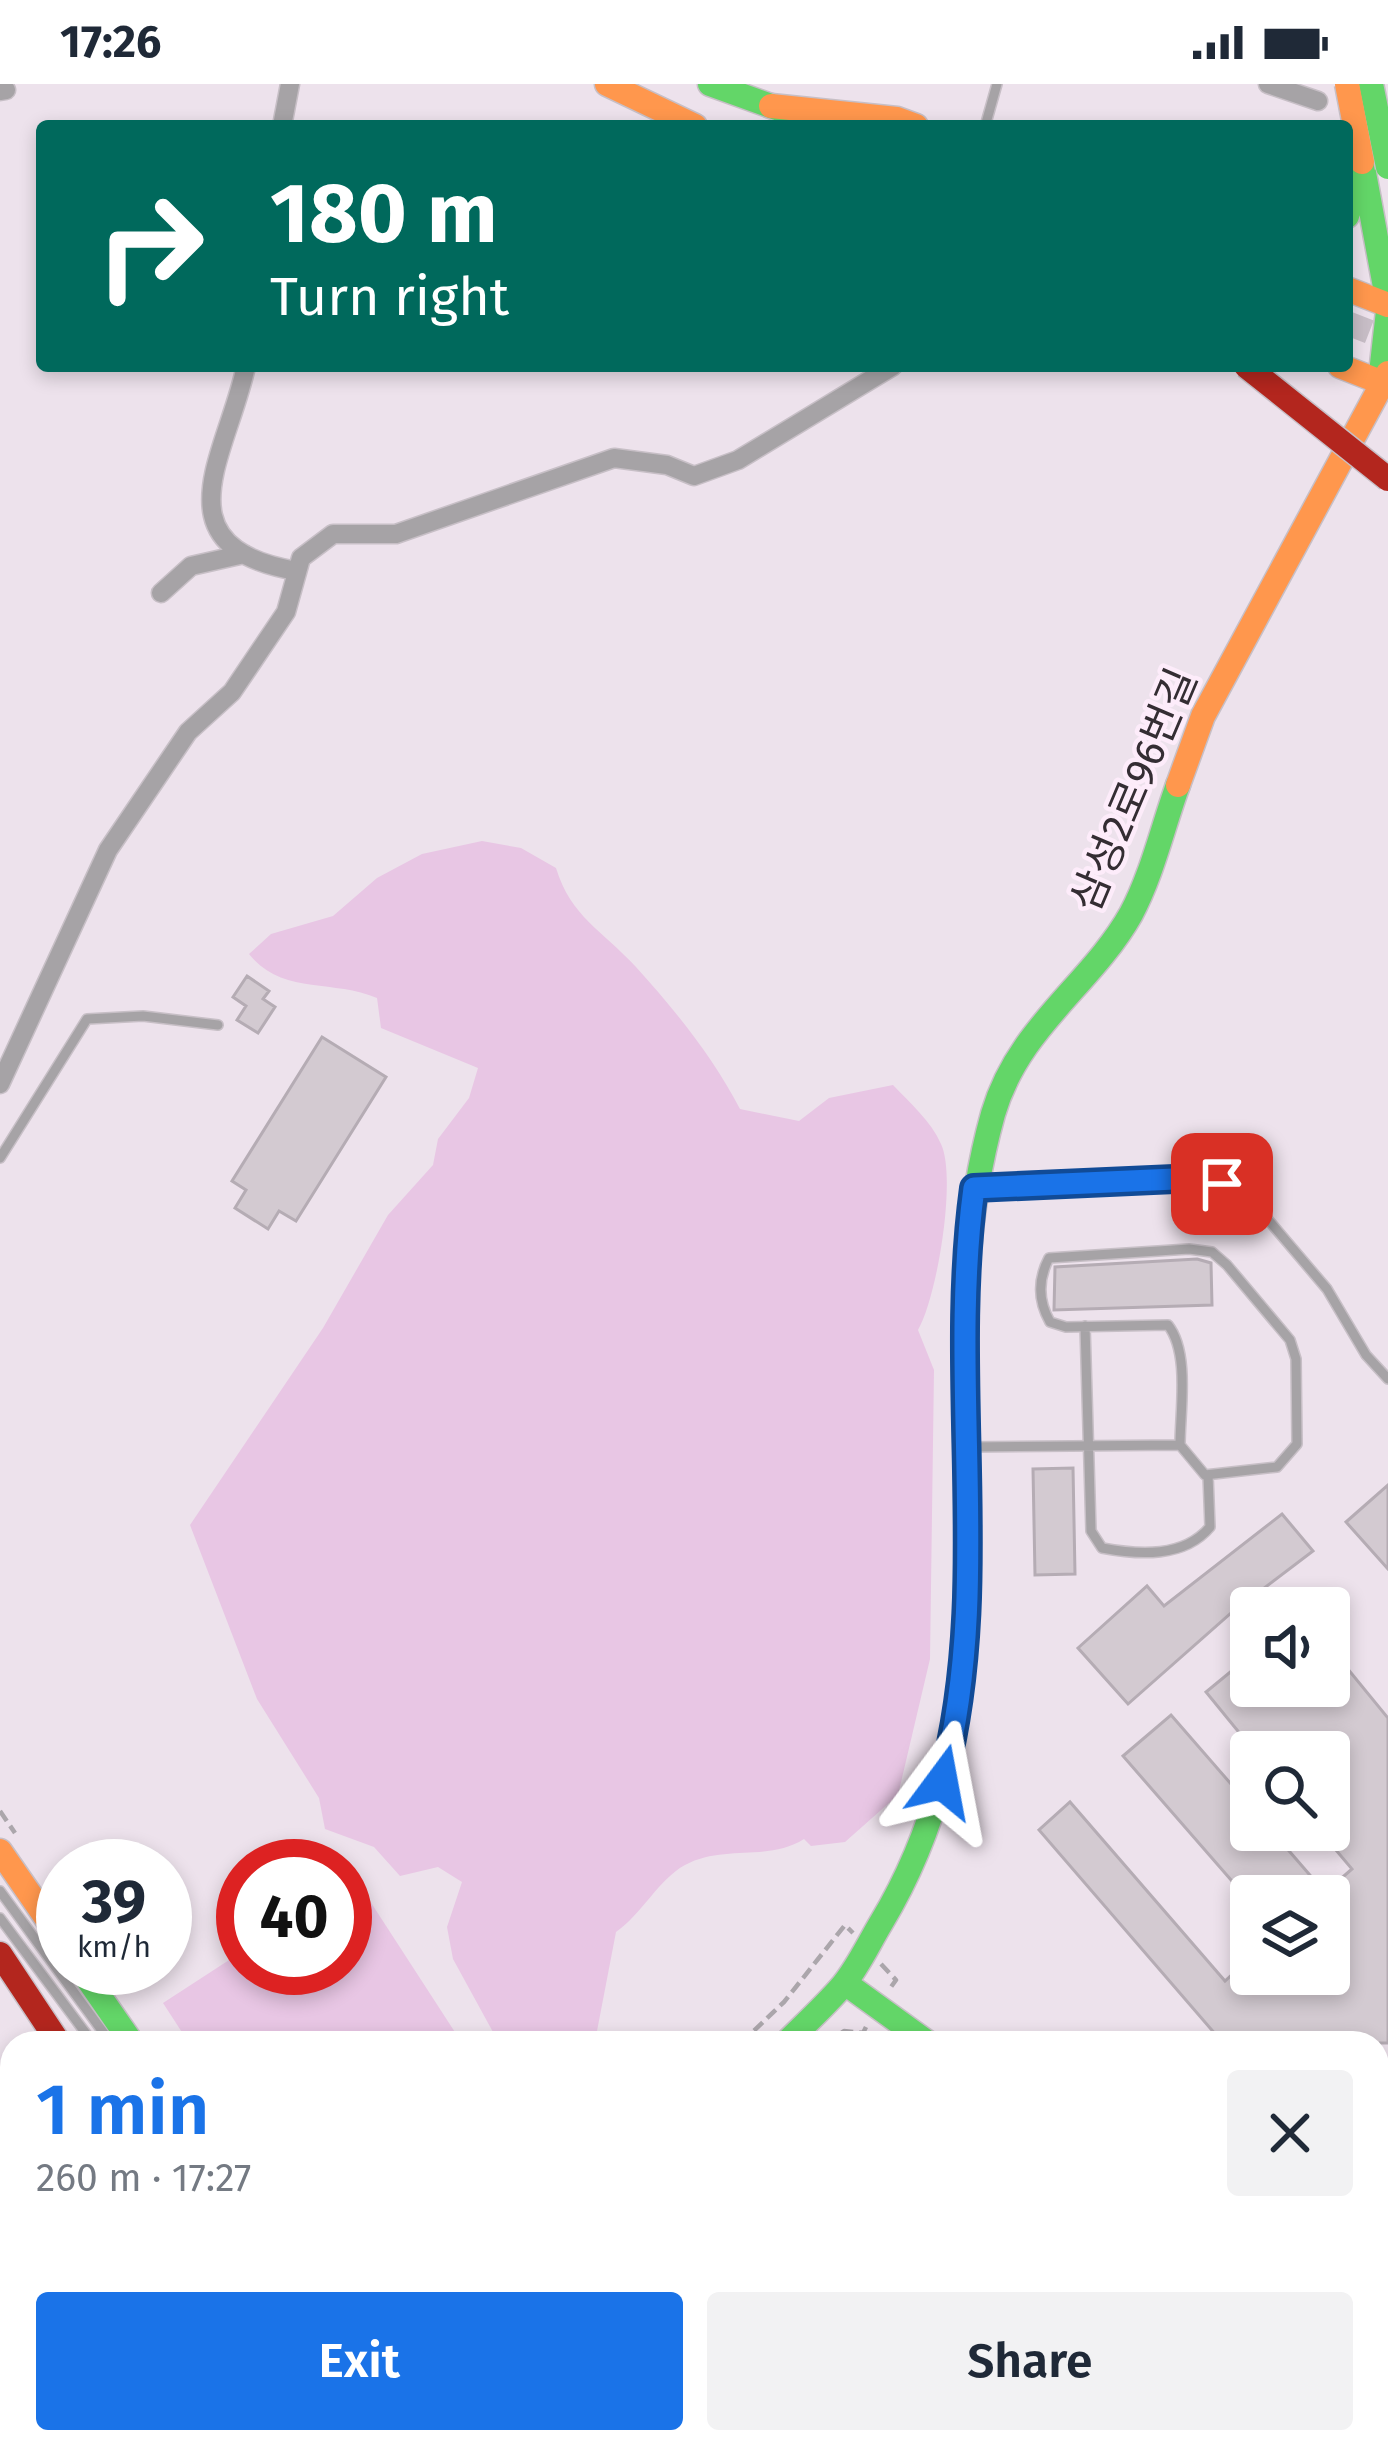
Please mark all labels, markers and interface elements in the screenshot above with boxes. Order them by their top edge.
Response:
text: 17:26 [60,15,161,69]
text: 180 m [270,163,498,264]
icon: right [72,168,228,324]
text: Turn right [270,265,509,329]
street label: 삼성2로96번길 [1060,661,1208,919]
pin [1171,1133,1273,1235]
icon: arrive [1189,1151,1255,1217]
map controls [1230,1587,1350,1995]
button: sound [1230,1587,1350,1707]
position arrow [879,1719,1005,1845]
button: search [1230,1731,1350,1851]
speed limit sign: 40 [216,1839,372,1995]
text: 39 [82,1866,146,1938]
button: layers [1230,1875,1350,1995]
text: km/h [77,1929,151,1965]
text: 1 min [36,2067,209,2153]
button: close [1227,2070,1353,2196]
text: 260 m · 17:27 [36,2155,251,2201]
button: Exit [36,2292,683,2430]
button: Share [707,2292,1353,2430]

